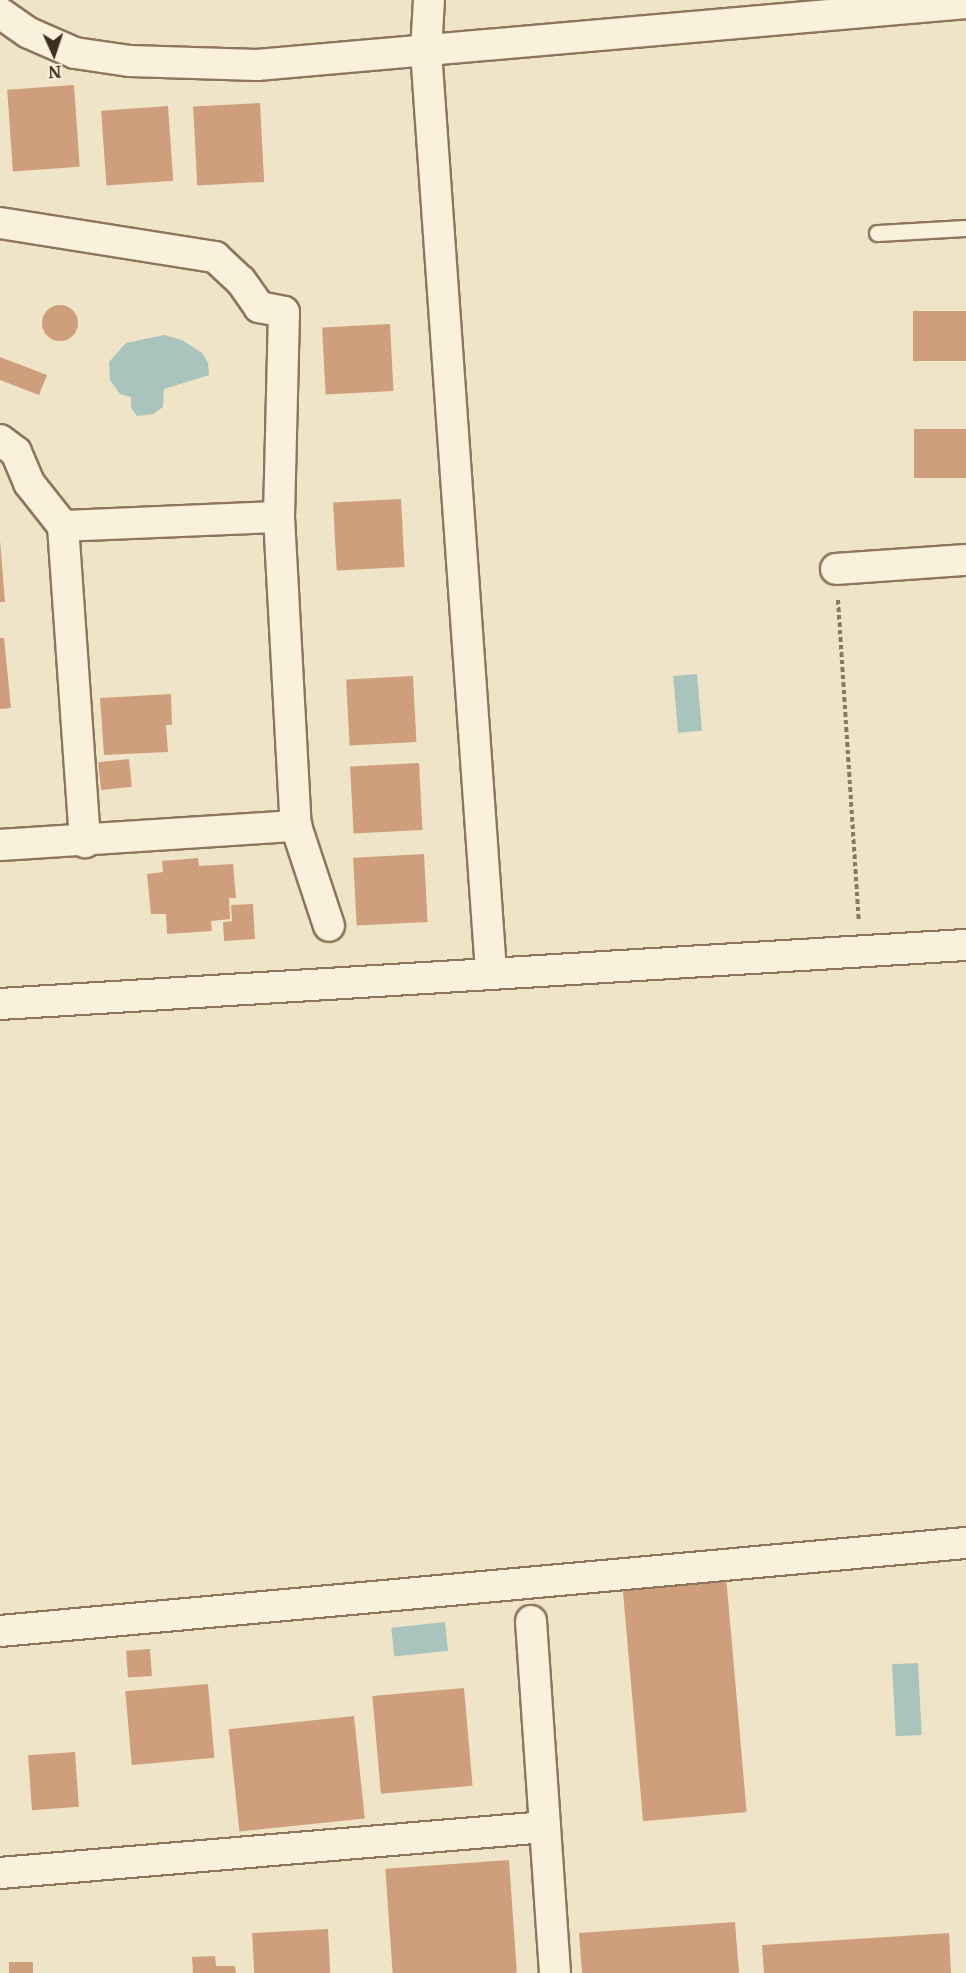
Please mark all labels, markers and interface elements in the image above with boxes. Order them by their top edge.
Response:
north arrow [24,24,84,84]
text: N [48,62,62,82]

